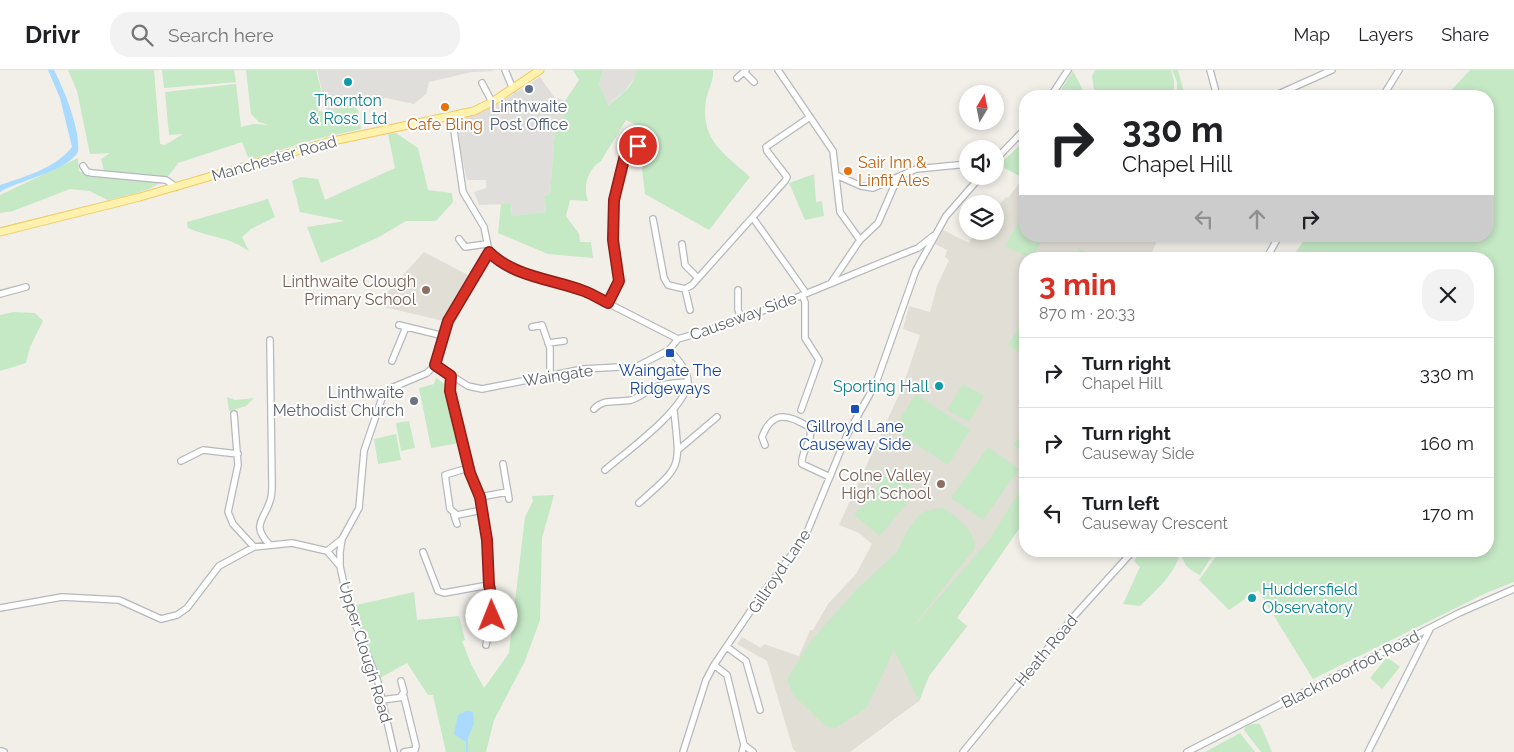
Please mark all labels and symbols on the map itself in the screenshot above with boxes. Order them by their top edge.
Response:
marker: Thornton & Ross Ltd [342,76,354,88]
marker: Linthwaite Post Office [523,83,535,95]
north arrow [959,85,1004,130]
place label: Thornton & Ross Ltd [309,91,387,128]
place label: Linthwaite Post Office [490,97,568,134]
marker: Cafe Bling [439,101,451,113]
place label: Cafe Bling [407,115,483,134]
pin [617,125,659,167]
street label: Manchester Road [209,131,339,185]
place label: Sair Inn & Linfit Ales [858,153,930,190]
marker: Sair Inn & Linfit Ales [842,165,854,177]
place label: Linthwaite Clough Primary School [282,272,417,309]
marker: Linthwaite Clough Primary School [420,284,432,296]
street label: Causeway Side [687,288,799,345]
marker: Waingate The Ridgeways [664,347,676,359]
street label: Waingate [522,361,594,390]
place label: Waingate The Ridgeways [619,361,721,398]
place label: Sporting Hall [833,377,930,396]
marker: Sporting Hall [933,380,945,392]
place label: Linthwaite Methodist Church [273,383,404,420]
marker: Linthwaite Methodist Church [408,395,420,407]
marker: Gillroyd Lane Causeway Side [849,403,861,415]
place label: Gillroyd Lane Causeway Side [799,417,911,454]
place label: Colne Valley High School [839,466,932,503]
marker: Colne Valley High School [935,478,947,490]
street label: Gillroyd Lane [744,526,815,617]
street label: Upper Clough Road [335,579,396,725]
place label: Huddersfield Observatory [1262,580,1358,617]
position arrow [465,589,517,641]
marker: Huddersfield Observatory [1246,592,1258,604]
street label: Heath Road [1011,611,1082,690]
street label: Blackmoorfoot Road [1278,626,1422,712]

